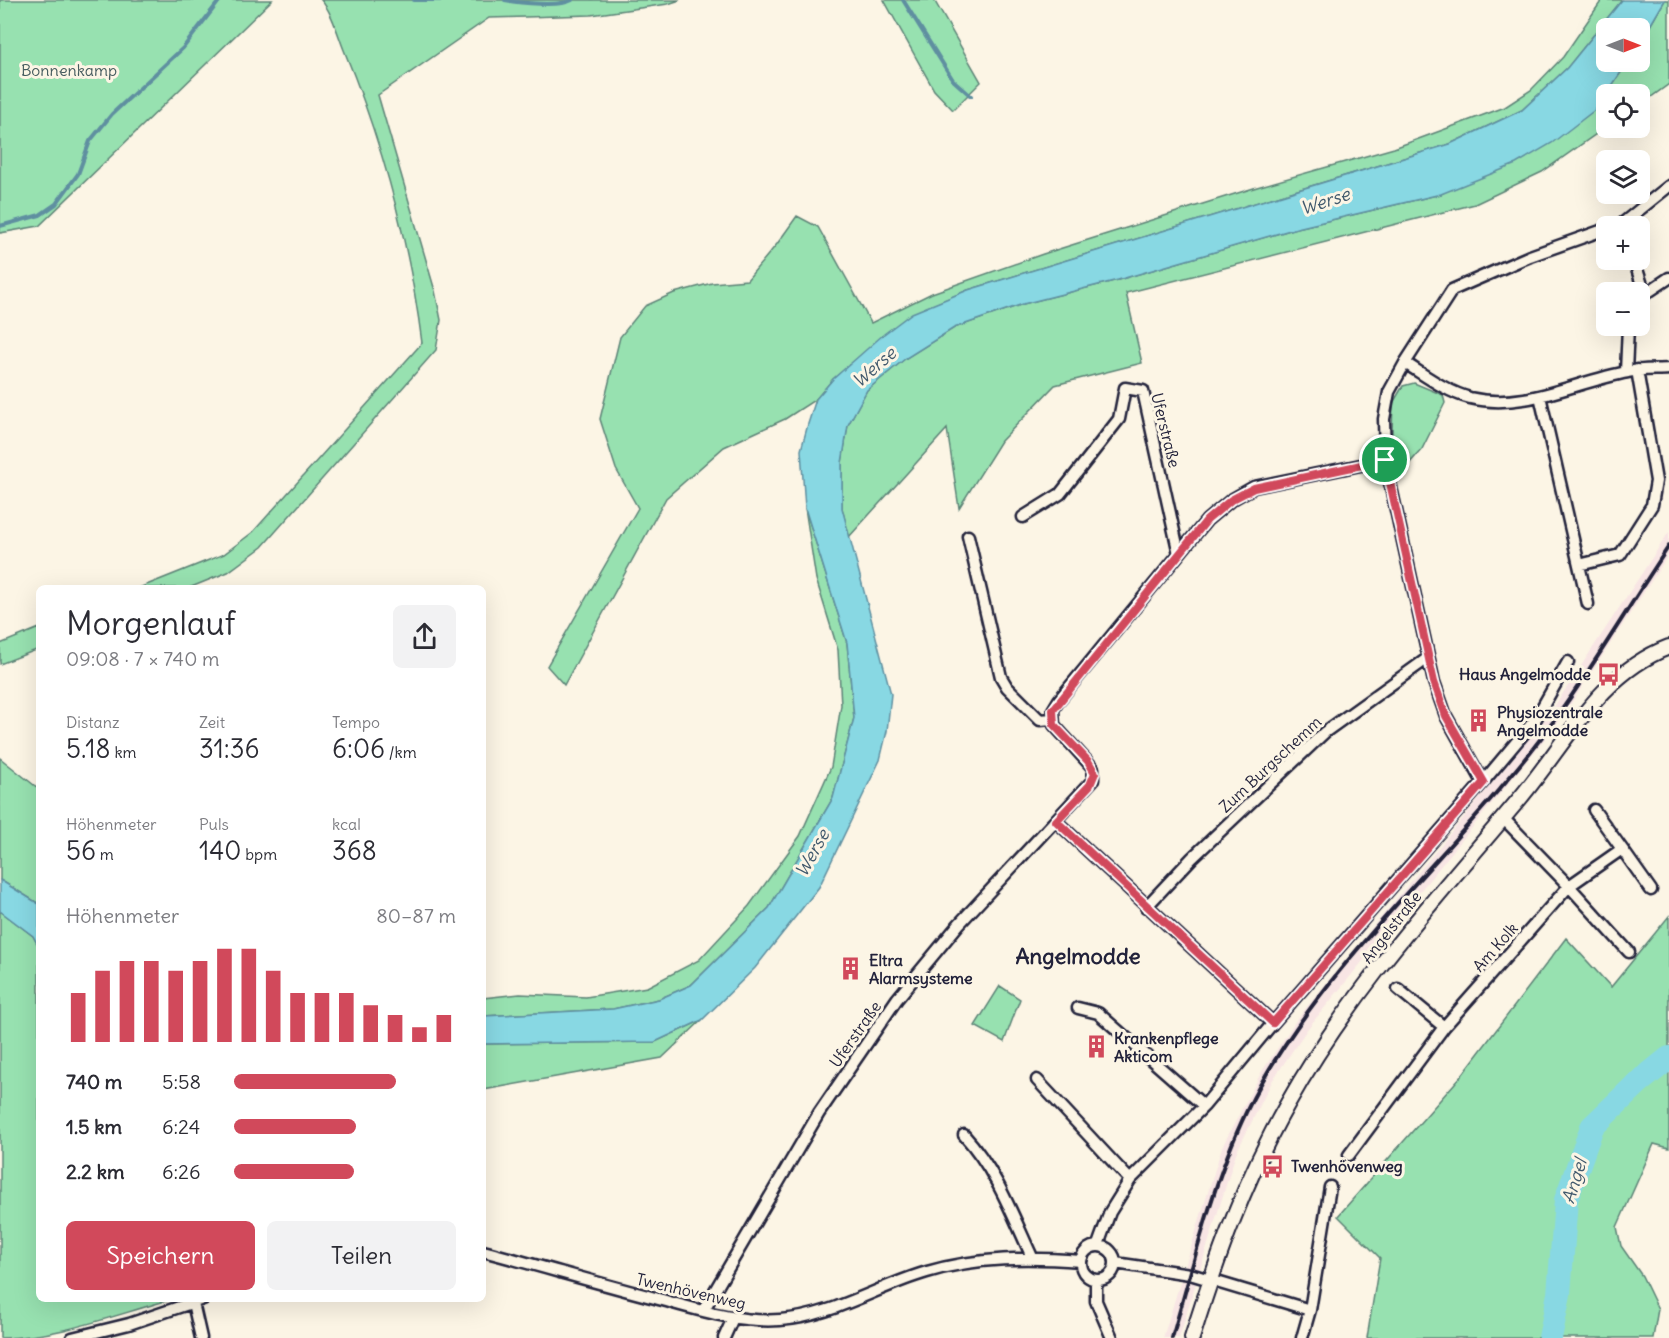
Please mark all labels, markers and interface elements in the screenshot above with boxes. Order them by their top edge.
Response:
north arrow [1596,18,1650,72]
map controls [1596,18,1650,336]
park label: Bonnenkamp [21,60,117,80]
button: locate [1596,84,1650,138]
button: layers [1596,150,1650,204]
water label: Werse [1297,182,1354,220]
button: + [1596,216,1650,270]
button: − [1596,282,1650,336]
water label: Werse [847,341,902,392]
street label: Uferstraße [1147,391,1185,469]
pin [1359,434,1410,485]
icon: arrive [1368,443,1401,476]
text: Morgenlauf [66,602,236,644]
button: share [393,605,456,668]
text: 09:08 · 7 × 740 m [66,646,220,671]
bus stop icon: Haus Angelmodde [1596,661,1622,687]
place label: Haus Angelmodde [1459,664,1591,685]
place label: Physiozentrale Angelmodde [1497,702,1603,741]
building icon: Physiozentrale Angelmodde [1466,708,1492,734]
text: Distanz [66,712,120,732]
text: Zeit [199,712,225,732]
text: Tempo [332,712,380,732]
street label: Zum Burgschemm [1215,712,1325,816]
text: 5.18 [66,732,111,765]
text: 31:36 [199,732,259,765]
text: 6:06 [332,732,385,765]
text: km [111,742,137,762]
text: /km [385,742,417,762]
text: Höhenmeter [66,814,157,834]
text: Puls [199,814,229,834]
text: kcal [332,814,361,834]
water label: Werse [790,824,835,881]
text: 56 [66,834,96,867]
text: 140 [199,834,241,867]
text: 368 [332,834,377,867]
text: m [96,844,114,864]
text: bpm [241,844,277,864]
street label: Angelstraße [1357,887,1425,967]
text: Höhenmeter [66,903,179,928]
text: 80–87 m [376,903,456,928]
street label: Am Kolk [1468,918,1522,976]
district label: Angelmodde [1015,942,1141,970]
place label: Eltra Alarmsysteme [869,950,973,989]
building icon: Eltra Alarmsysteme [838,956,864,982]
street label: Uferstraße [825,997,885,1071]
place label: Krankenpflege Akticom [1114,1028,1219,1066]
building icon: Krankenpflege Akticom [1083,1034,1109,1060]
text: 740 m [66,1069,122,1094]
text: 5:58 [162,1069,201,1094]
text: 1.5 km [66,1114,122,1139]
text: 6:24 [162,1114,200,1139]
bus stop icon: Twenhövenweg [1260,1153,1286,1179]
water label: Angel [1556,1153,1593,1206]
place label: Twenhövenweg [1291,1156,1403,1177]
text: 2.2 km [66,1159,125,1184]
text: 6:26 [162,1159,201,1184]
button: Speichern [66,1221,255,1290]
button: Teilen [267,1221,456,1290]
street label: Twenhövenweg [634,1269,748,1313]

